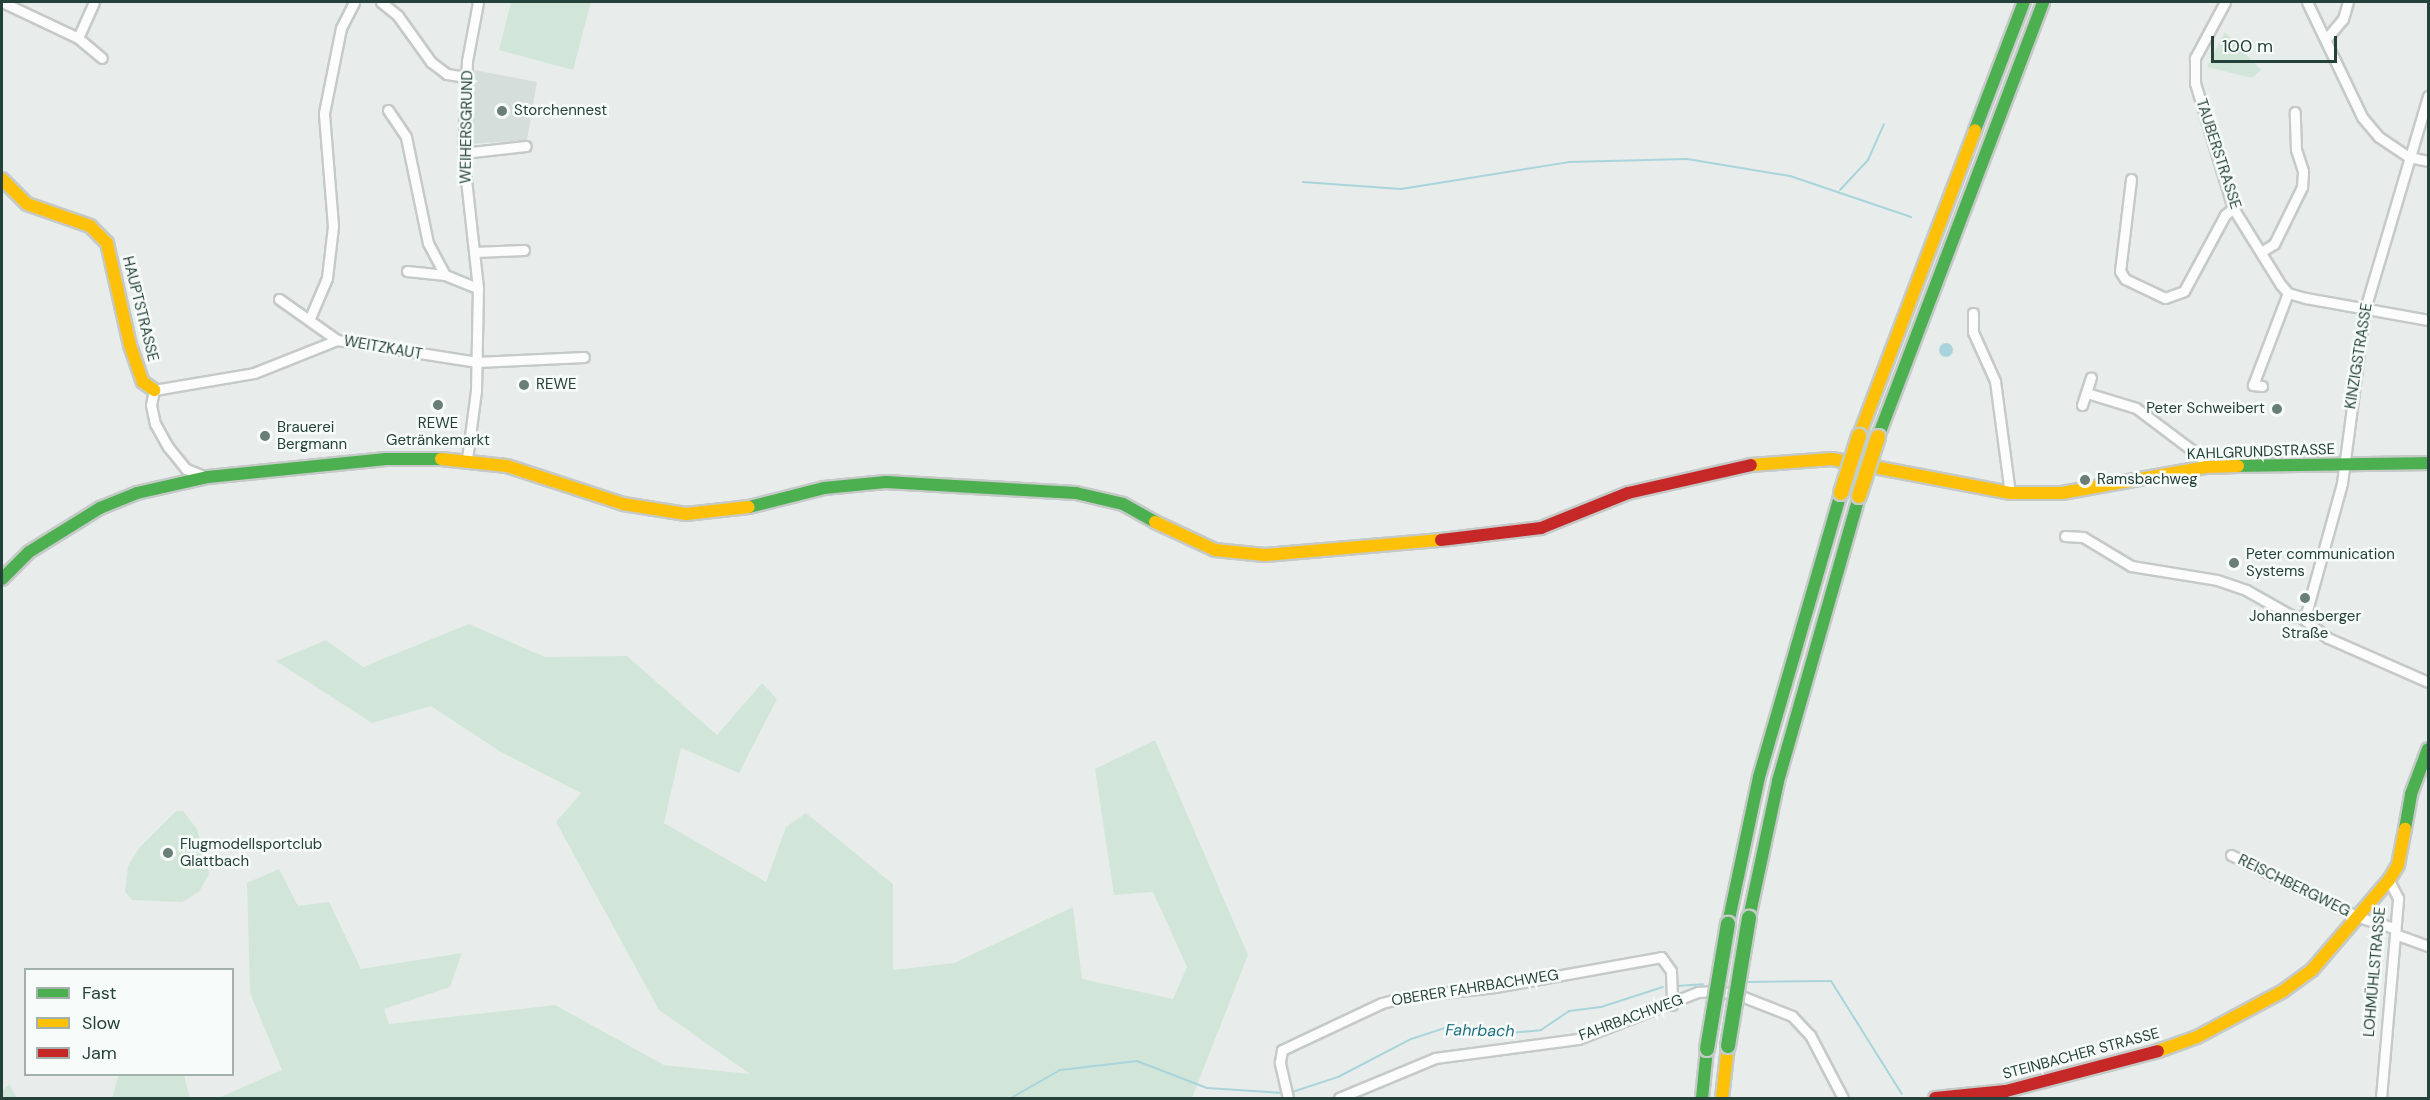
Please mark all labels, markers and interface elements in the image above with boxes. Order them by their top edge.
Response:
scale bar [2214,24,2340,62]
text: 100 m [2222,34,2273,58]
street label: WEIHERSGRUND [457,70,477,184]
street label: TAUBERSTRASSE [2192,97,2244,211]
place label: Storchennest [514,102,607,120]
marker: Storchennest [495,104,509,118]
street label: HAUPTSTRASSE [118,254,162,364]
street label: KINZIGSTRASSE [2342,302,2376,410]
street label: WEITZKAUT [342,332,424,364]
place label: REWE [536,376,576,394]
marker: REWE [517,378,531,392]
marker: REWE Getränkemarkt [431,398,445,412]
place label: Peter Schweibert [2146,400,2265,418]
marker: Peter Schweibert [2270,402,2284,416]
place label: REWE Getränkemarkt [386,414,490,449]
place label: Brauerei Bergmann [277,418,347,453]
marker: Brauerei Bergmann [258,429,272,443]
street label: KAHLGRUNDSTRASSE [2187,440,2335,464]
place label: Ramsbachweg [2097,471,2198,489]
marker: Ramsbachweg [2078,473,2092,487]
place label: Peter communication Systems [2246,545,2395,580]
marker: Peter communication Systems [2227,556,2241,570]
marker: Johannesberger Straße [2298,591,2312,605]
place label: Johannesberger Straße [2249,607,2361,642]
place label: Flugmodellsportclub Glattbach [180,835,322,870]
marker: Flugmodellsportclub Glattbach [161,846,175,860]
street label: REISCHBERGWEG [2235,851,2353,921]
street label: LOHMÜHLSTRASSE [2360,906,2390,1038]
street label: OBERER FAHRBACHWEG [1390,966,1560,1010]
legend [24,968,234,1076]
text: Fast [82,981,117,1005]
street label: FAHRBACHWEG [1576,991,1686,1045]
text: Slow [82,1011,121,1035]
water label: Fahrbach [1445,1021,1515,1041]
street label: STEINBACHER STRASSE [2001,1024,2161,1084]
text: Jam [82,1041,117,1065]

